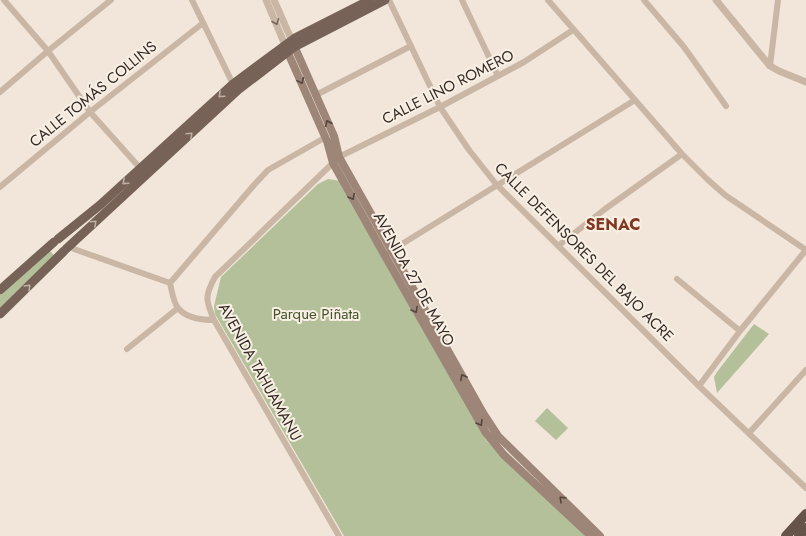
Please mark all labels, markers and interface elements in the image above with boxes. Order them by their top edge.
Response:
one-way arrow [271,19,279,26]
street label: CALLE TOMÁS COLLINS [25,36,161,152]
street label: CALLE LINO ROMERO [378,44,518,130]
one-way arrow [296,76,304,84]
one-way arrow [219,90,226,97]
one-way arrow [325,120,333,128]
one-way arrow [185,132,193,139]
street label: CALLE DEFENSORES DEL BAJO ACRE [489,157,679,347]
one-way arrow [122,177,130,185]
one-way arrow [348,193,355,200]
street label: AVENIDA 27 DE MAYO [368,208,460,350]
district label: SENAC [586,213,640,236]
one-way arrow [89,220,97,227]
one-way arrow [23,284,31,292]
street label: AVENIDA TAHUAMANU [213,299,307,445]
park label: Parque Piñata [273,303,359,325]
one-way arrow [411,306,418,313]
one-way arrow [460,374,467,382]
one-way arrow [475,419,482,426]
one-way arrow [559,496,567,504]

